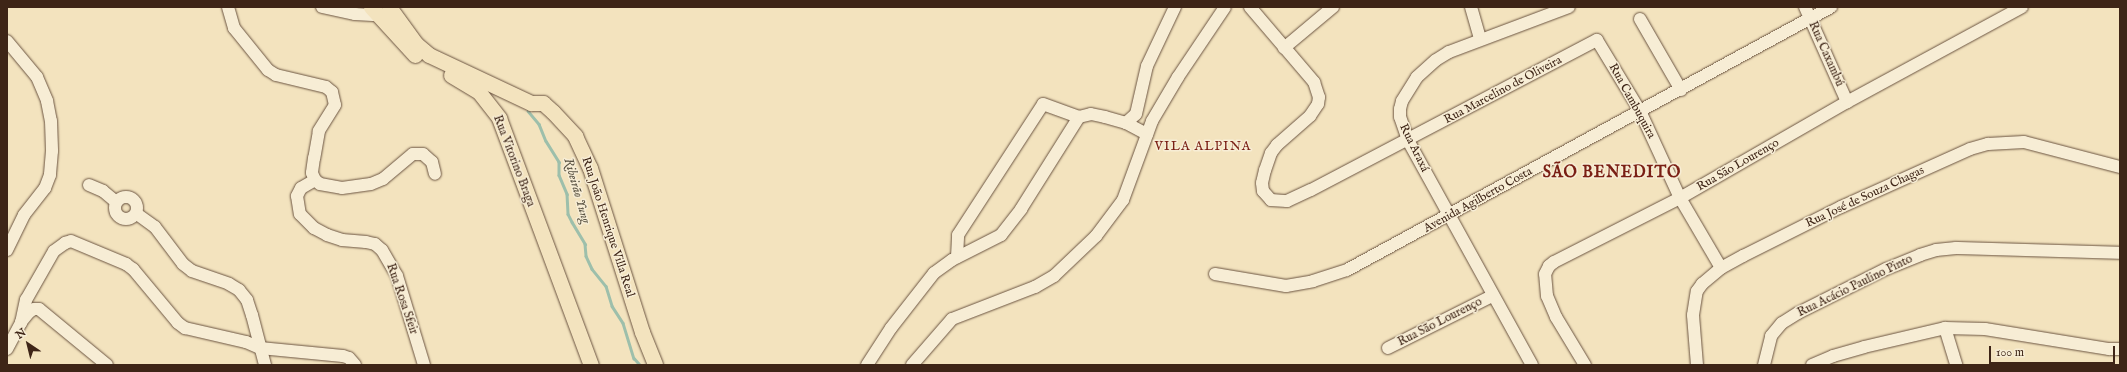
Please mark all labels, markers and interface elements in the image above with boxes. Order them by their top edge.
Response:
street label: Rua Caxambú [1805,19,1847,89]
street label: Rua Marcelino de Oliveira [1442,53,1564,127]
street label: Rua Cambuquira [1605,61,1659,141]
street label: Rua Vitorino Braga [490,113,538,209]
street label: Rua Araxá [1396,122,1432,174]
street label: Rua São Lourenço [1694,136,1782,194]
district label: VILA ALPINA [1155,139,1251,155]
street label: Rua João Henrique Villa Real [578,155,638,299]
water label: Ribeirão Yung [559,157,593,225]
district label: SÃO BENEDITO [1543,163,1681,183]
street label: Rua José de Souza Chagas [1803,163,1927,231]
street label: Avenida Agilberto Costa [1421,164,1535,236]
street label: Rua Acácio Paulino Pinto [1795,252,1915,320]
street label: Rua Rosa Sfeir [383,262,421,336]
street label: Rua São Lourenço [1395,295,1485,349]
north arrow [8,324,48,364]
text: N [13,326,29,343]
scale bar [1991,338,2117,364]
text: 100 m [1996,345,2024,360]

